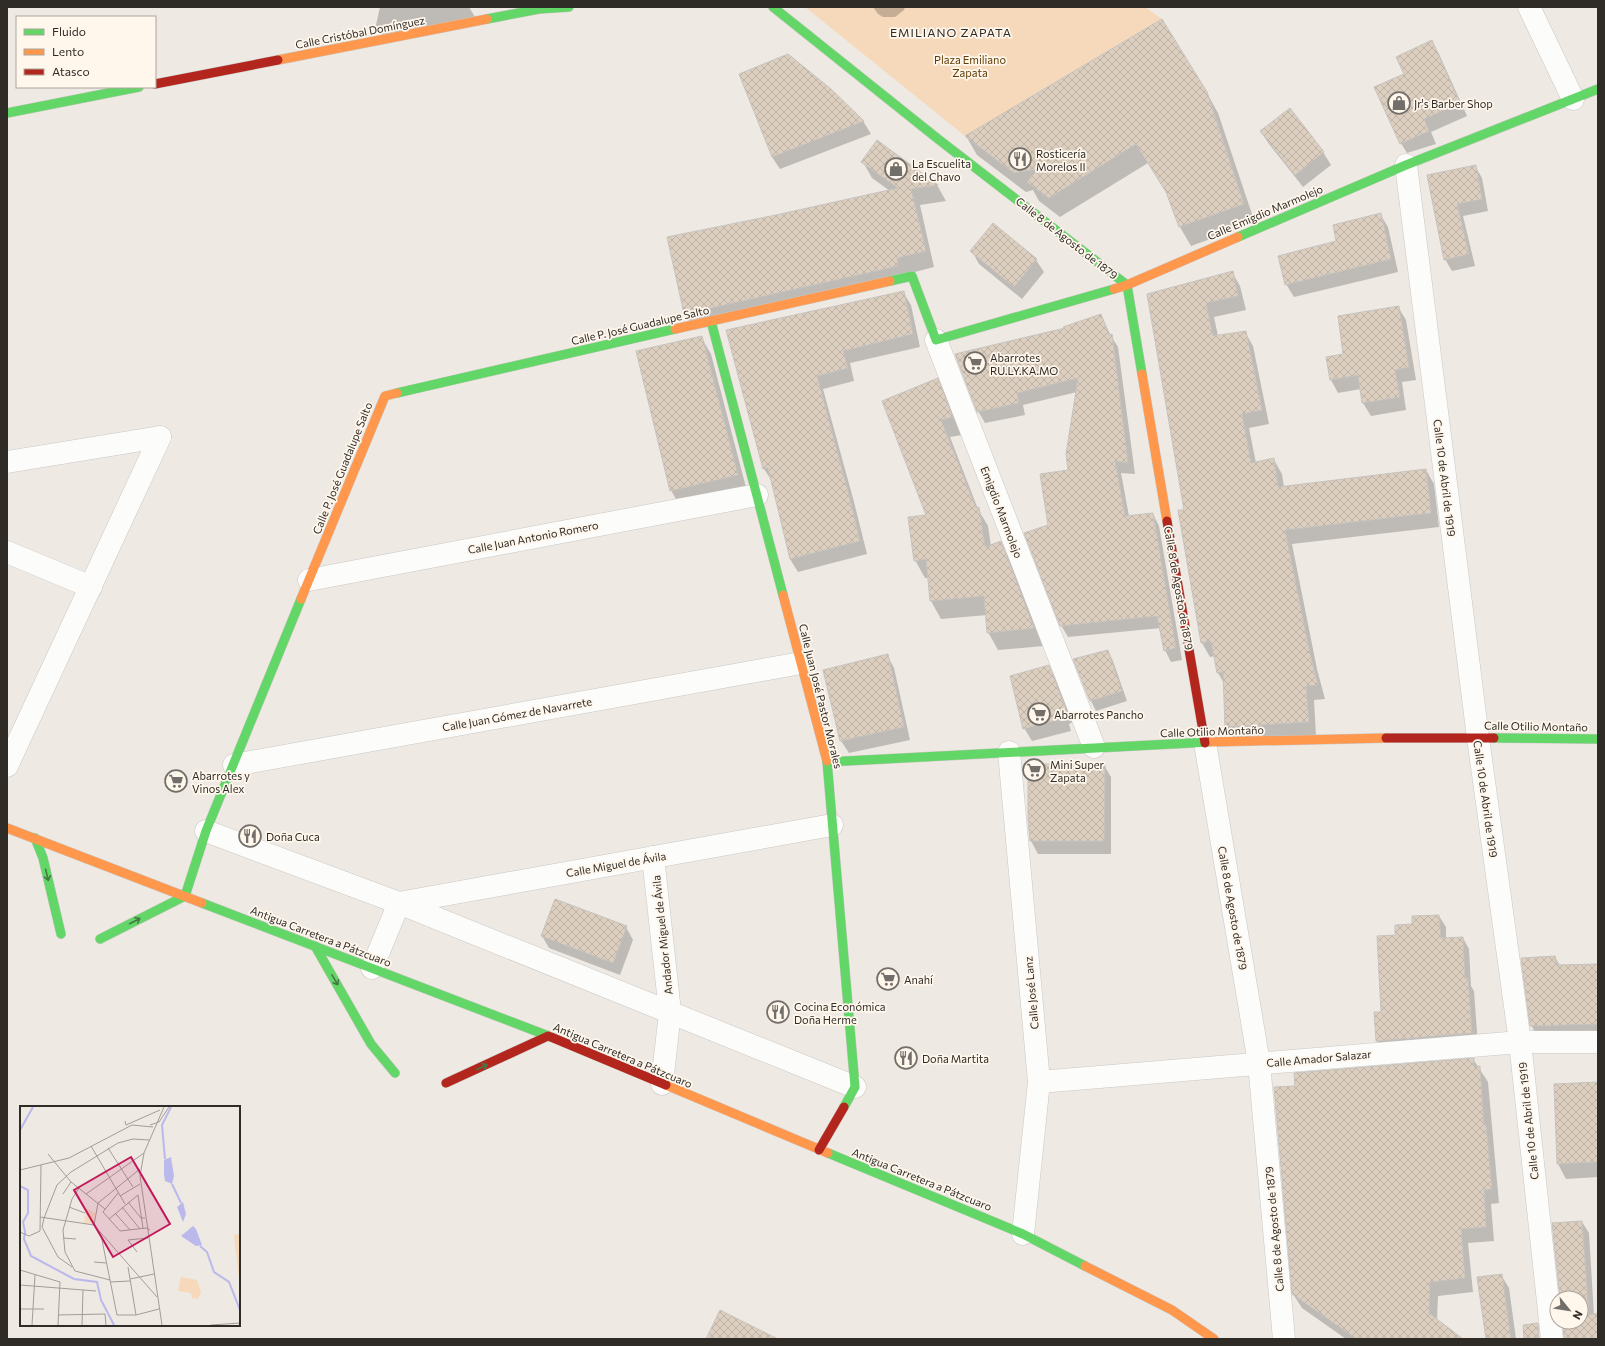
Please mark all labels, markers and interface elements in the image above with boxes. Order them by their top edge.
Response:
street label: Calle Cristóbal Domínguez [294,13,426,51]
legend [16,16,156,88]
text: Fluido [52,24,86,38]
district label: EMILIANO ZAPATA [890,25,1012,39]
text: Lento [52,44,84,58]
park label: Plaza Emiliano Zapata [934,53,1006,79]
text: Atasco [52,64,90,78]
shop icon: Jr's Barber Shop [1386,90,1412,116]
place label: Jr's Barber Shop [1414,97,1493,111]
restaurant icon: Rosticería Morelos II [1007,146,1033,172]
place label: Rosticería Morelos II [1036,147,1086,173]
shop icon: La Escuelita del Chavo [883,156,909,182]
place label: La Escuelita del Chavo [912,157,971,183]
street label: Calle Emigdio Marmolejo [1205,182,1325,242]
street label: Calle 8 de Agosto de 1879 [1014,194,1121,282]
street label: Calle P. José Guadalupe Salto [570,303,711,348]
supermarket icon: Abarrotes RU.LY.KA.MO [962,350,988,376]
place label: Abarrotes RU.LY.KA.MO [990,351,1058,377]
street label: Calle P. José Guadalupe Salto [310,400,376,536]
street label: Calle 10 de Abril de 1919 [1431,419,1459,538]
street label: Emigdio Marmolejo [978,464,1026,560]
street label: Calle Juan Antonio Romero [467,518,600,557]
street label: Calle 8 de Agosto de 1879 [1162,525,1196,651]
street label: Calle Juan José Pastor Morales [796,622,845,770]
street label: Calle Juan Gómez de Navarrete [441,694,593,735]
supermarket icon: Abarrotes Pancho [1026,701,1052,727]
place label: Abarrotes Pancho [1054,708,1144,721]
street label: Calle Otilio Montaño [1484,719,1588,733]
street label: Calle Otilio Montaño [1160,723,1265,739]
street label: Calle 10 de Abril de 1919 [1471,740,1501,859]
supermarket icon: Mini Super Zapata [1021,757,1047,783]
place label: Mini Super Zapata [1050,758,1105,784]
supermarket icon: Abarrotes y Vinos Alex [163,768,189,794]
place label: Abarrotes y Vinos Alex [192,769,250,795]
restaurant icon: Doña Cuca [237,823,263,849]
place label: Doña Cuca [266,830,320,843]
street label: Calle 8 de Agosto de 1879 [1216,845,1250,971]
street label: Calle Miguel de Ávila [565,848,667,879]
one-way arrow [43,869,51,882]
street label: Andador Miguel de Ávila [648,875,675,995]
street label: Antigua Carretera a Pátzcuaro [249,903,394,969]
one-way arrow [128,917,140,924]
street label: Calle José Lanz [1021,955,1042,1030]
supermarket icon: Anahí [875,966,901,992]
place label: Anahí [904,973,934,986]
one-way arrow [331,974,339,986]
restaurant icon: Cocina Económica Doña Herme [765,999,791,1025]
place label: Cocina Económica Doña Herme [794,1000,886,1026]
street label: Antigua Carretera a Pátzcuaro [552,1020,695,1090]
restaurant icon: Doña Martita [893,1045,919,1071]
street label: Calle Amador Salazar [1266,1047,1373,1069]
place label: Doña Martita [922,1052,989,1065]
street label: Calle 10 de Abril de 1919 [1515,1061,1541,1180]
one-way arrow [475,1063,487,1070]
inset map [20,1106,240,1326]
street label: Antigua Carretera a Pátzcuaro [850,1145,994,1213]
street label: Calle 8 de Agosto de 1879 [1262,1166,1286,1292]
north arrow [1549,1290,1589,1330]
text: N [1570,1308,1586,1322]

